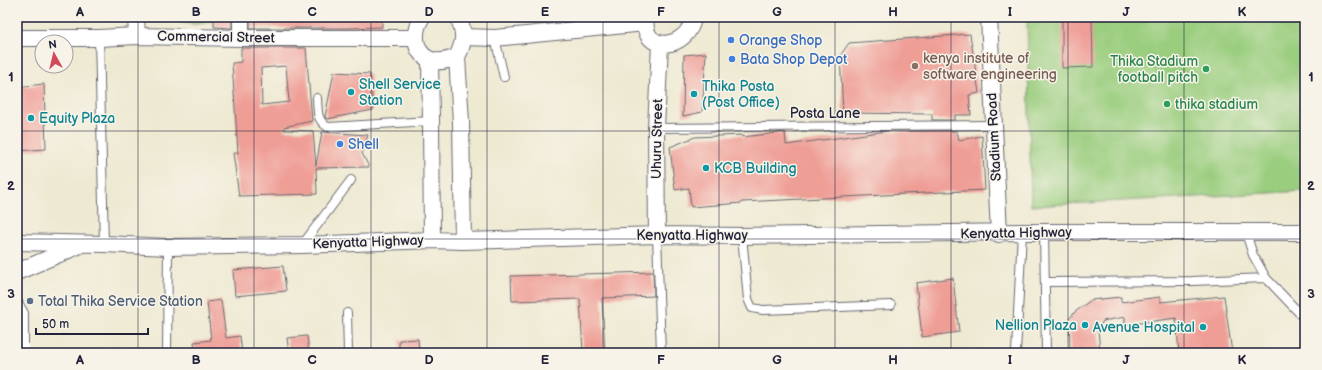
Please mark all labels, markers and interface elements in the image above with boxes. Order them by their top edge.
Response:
text: A [75,4,84,20]
text: B [191,4,201,20]
text: C [307,4,317,20]
text: D [424,4,434,20]
text: E [541,4,550,20]
text: F [657,4,665,20]
text: G [772,4,782,20]
text: H [888,4,898,20]
text: I [1008,4,1012,20]
text: J [1122,4,1130,20]
text: K [1238,4,1247,20]
street label: Commercial Street [157,27,276,47]
place label: Orange Shop [739,32,822,49]
north arrow [34,34,74,74]
marker: Orange Shop [726,35,736,45]
text: N [48,38,58,52]
place label: kenya institute of software engineering [923,50,1057,83]
place label: Bata Shop Depot [740,51,848,68]
place label: Thika Stadium football pitch [1110,53,1198,86]
marker: Bata Shop Depot [727,54,737,64]
marker: kenya institute of software engineering [910,61,920,71]
marker: Thika Stadium football pitch [1201,64,1211,74]
text: 1 [8,69,14,85]
text: 1 [1308,69,1314,85]
place label: Shell Service Station [359,76,441,109]
place label: Thika Posta (Post Office) [702,78,780,111]
marker: Shell Service Station [346,87,356,97]
marker: Thika Posta (Post Office) [689,89,699,99]
street label: Stadium Road [983,92,1005,182]
place label: thika stadium [1175,96,1258,113]
street label: Uhuru Street [648,98,666,179]
marker: thika stadium [1162,99,1172,109]
street label: Posta Lane [790,105,860,122]
place label: Equity Plaza [39,110,115,127]
marker: Equity Plaza [26,113,36,123]
place label: Shell [348,136,379,153]
marker: Shell [335,139,345,149]
place label: KCB Building [714,160,797,177]
marker: KCB Building [701,163,711,173]
text: 2 [7,178,15,194]
text: 2 [1307,178,1315,194]
street label: Kenyatta Highway [960,224,1073,242]
street label: Kenyatta Highway [636,227,748,244]
street label: Kenyatta Highway [312,232,425,252]
text: 3 [7,286,15,302]
text: 3 [1307,286,1315,302]
place label: Total Thika Service Station [38,293,203,310]
marker: Total Thika Service Station [25,296,35,306]
scale bar [36,310,148,336]
text: 50 m [42,317,69,332]
place label: Nellion Plaza [995,317,1077,334]
place label: Avenue Hospital [1093,319,1195,336]
marker: Nellion Plaza [1080,320,1090,330]
marker: Avenue Hospital [1198,322,1208,332]
text: A [75,352,84,368]
text: B [191,352,201,368]
text: C [307,352,317,368]
text: D [424,352,434,368]
text: E [541,352,550,368]
text: F [657,352,665,368]
text: G [772,352,782,368]
text: H [888,352,898,368]
text: I [1008,352,1012,368]
text: J [1122,352,1130,368]
text: K [1238,352,1247,368]

